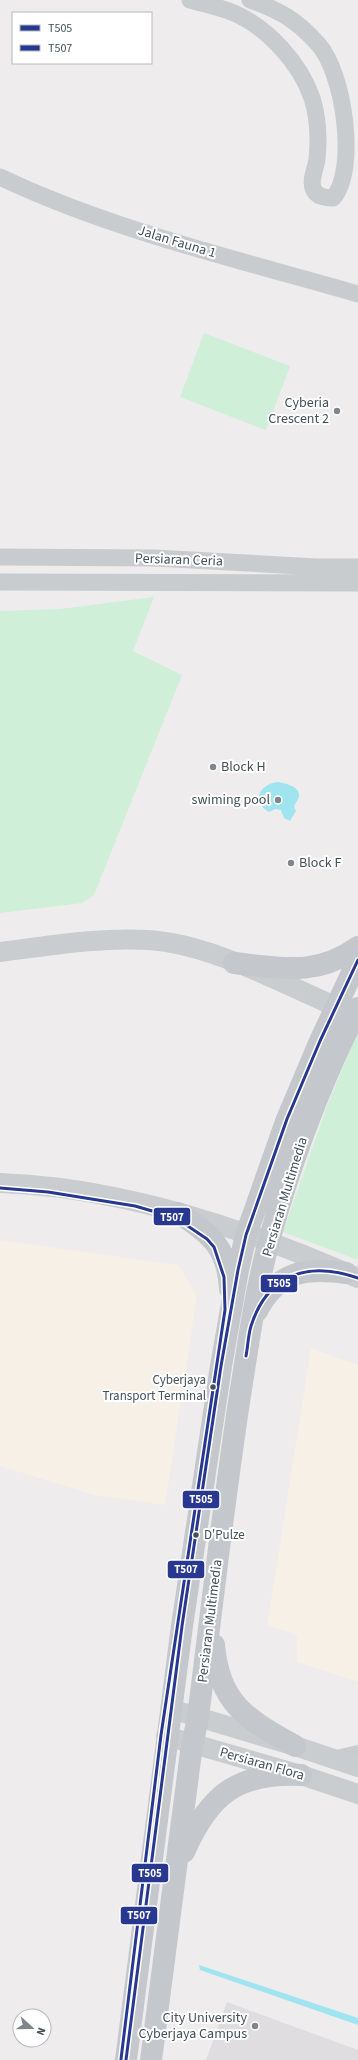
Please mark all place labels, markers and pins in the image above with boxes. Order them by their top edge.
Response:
place label: Cyberia Crescent 2 [268,393,329,429]
marker: Cyberia Crescent 2 [332,406,342,416]
place label: Block H [221,757,266,777]
marker: Block H [208,762,218,772]
place label: swiming pool [192,790,270,810]
marker: swiming pool [273,795,283,805]
place label: Block F [299,853,342,873]
marker: Block F [286,858,296,868]
place label: Cyberjaya Transport Terminal [103,1371,206,1405]
marker: Cyberjaya Transport Terminal [208,1382,218,1392]
place label: D'Pulze [204,1526,245,1544]
marker: D'Pulze [191,1530,201,1540]
place label: City University Cyberjaya Campus [139,2008,247,2044]
marker: City University Cyberjaya Campus [250,2021,260,2031]

